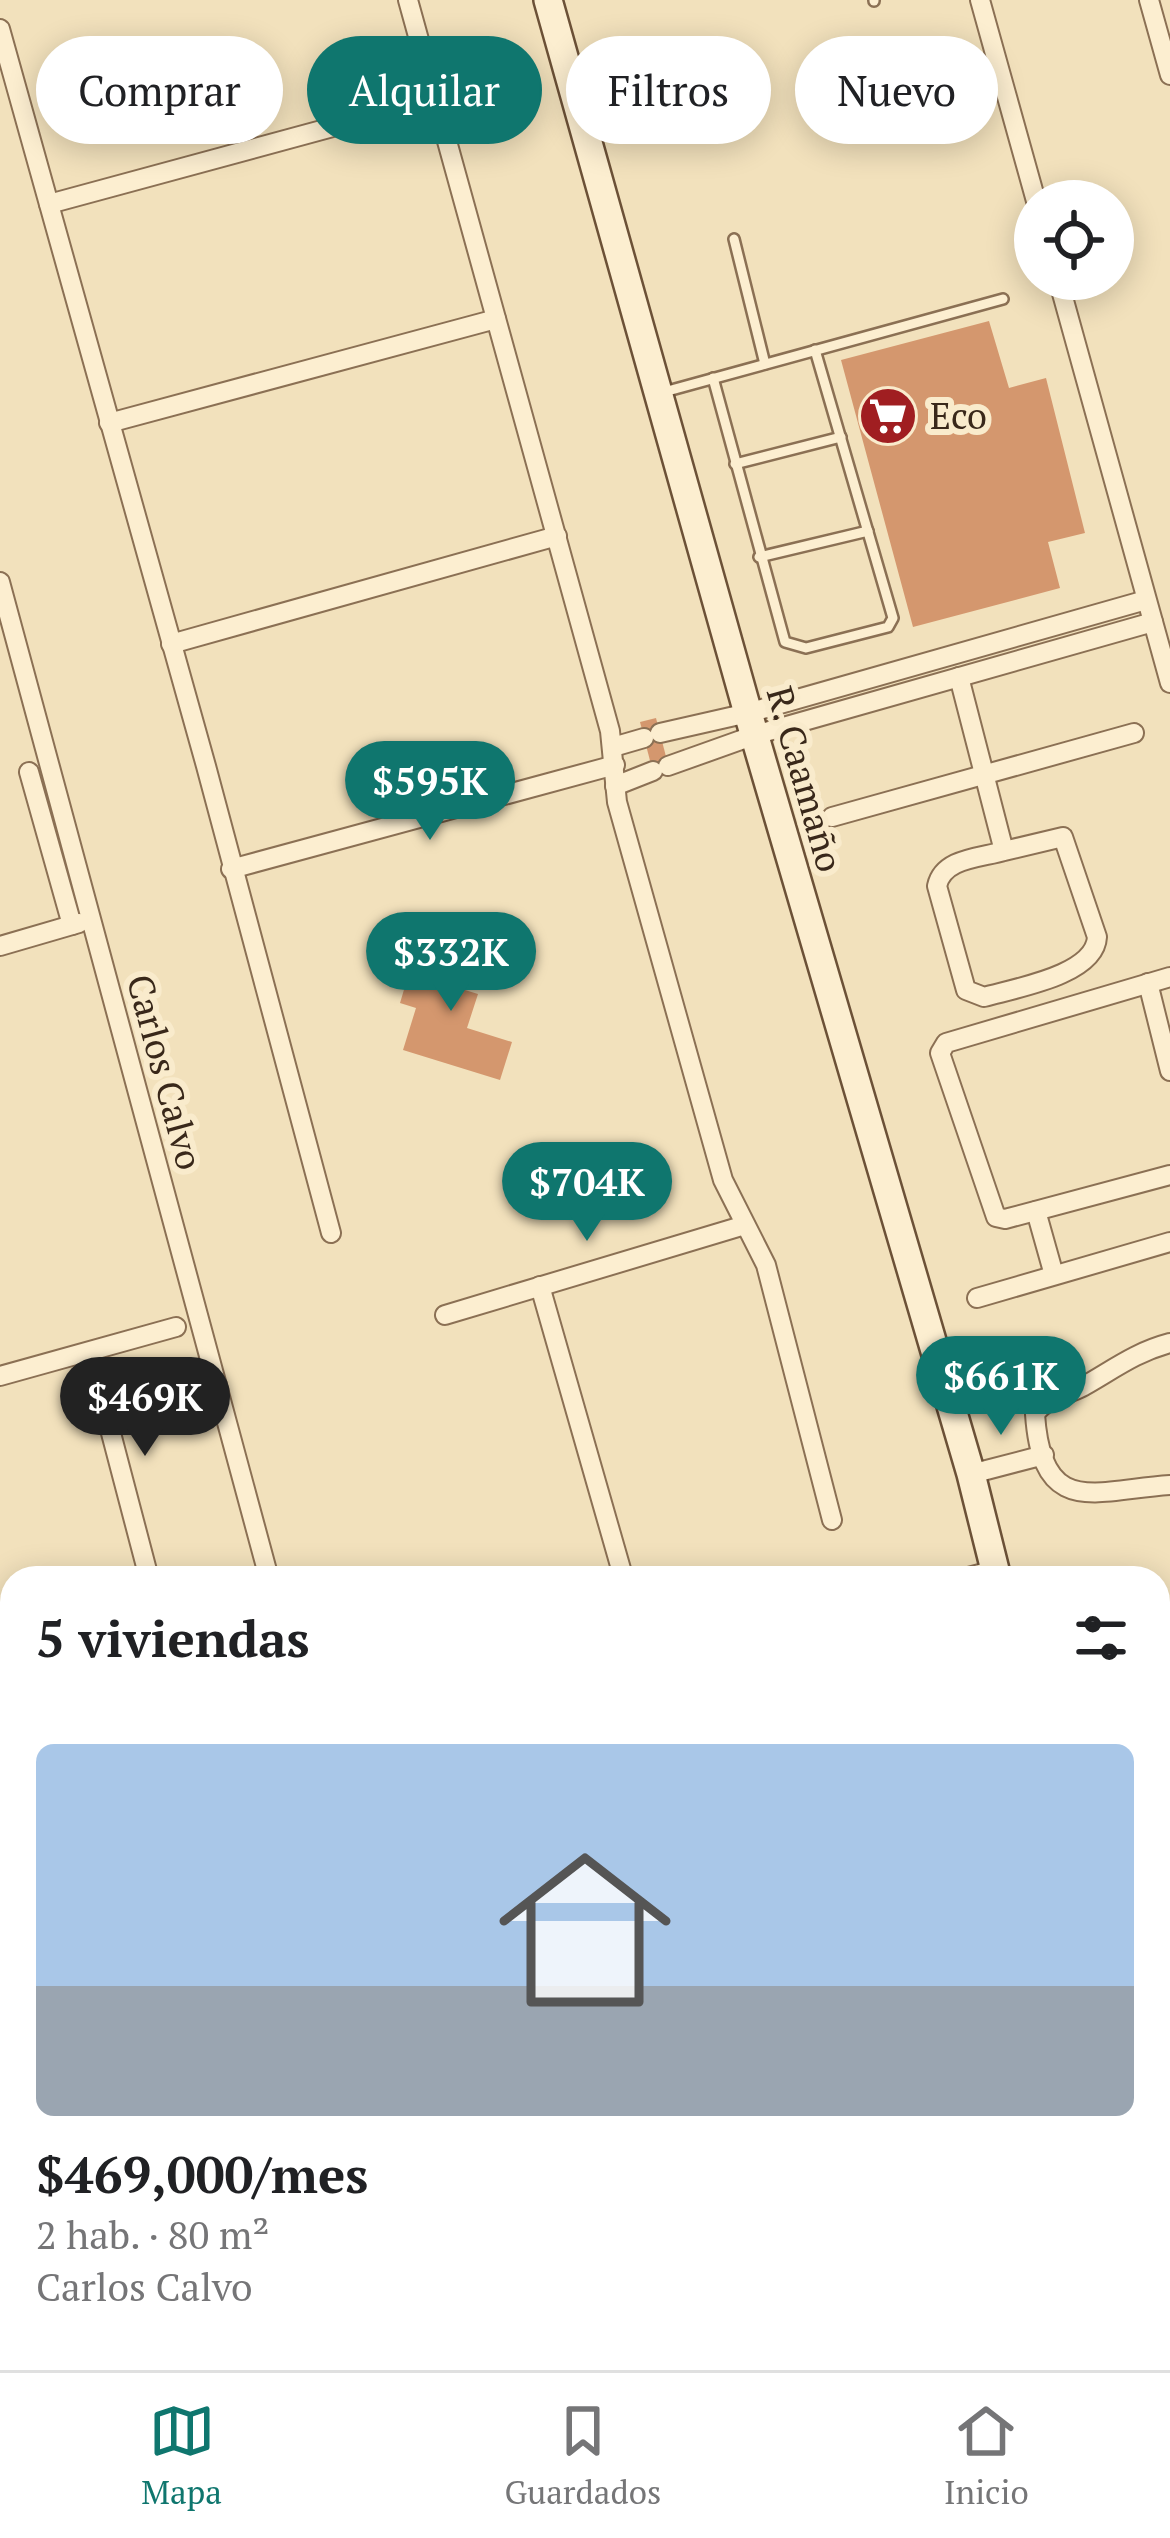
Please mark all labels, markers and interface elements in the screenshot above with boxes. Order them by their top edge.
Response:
chip: Comprar [36,36,283,144]
chip: Alquilar [307,36,542,144]
chip: Filtros [566,36,771,144]
chip: Nuevo [795,36,998,144]
map controls [1014,180,1134,300]
button: locate [1014,180,1134,300]
supermarket icon: Eco [857,385,919,447]
place label: Eco [930,392,987,439]
street label: R. Caamaño [757,681,854,877]
pin: $595K [346,741,514,843]
text: $595K [372,754,488,806]
pin: $332K [367,912,535,1014]
text: $332K [393,925,509,977]
street label: Carlos Calvo [117,969,214,1175]
pin: $704K [503,1142,671,1244]
text: $704K [529,1155,645,1207]
pin: $661K [917,1336,1085,1438]
text: $661K [943,1349,1059,1401]
pin: $469K [61,1357,229,1459]
text: $469K [87,1370,203,1422]
text: 5 viviendas [36,1604,310,1672]
icon: filters [1068,1605,1134,1671]
icon: home [477,1822,693,2038]
text: $469,000/mes [36,2140,368,2208]
text: 2 hab. · 80 m² [36,2208,269,2260]
text: Carlos Calvo [36,2260,253,2312]
tab: Mapa [141,2398,222,2513]
tab: Guardados [505,2398,661,2513]
tab: Inicio [944,2398,1029,2513]

